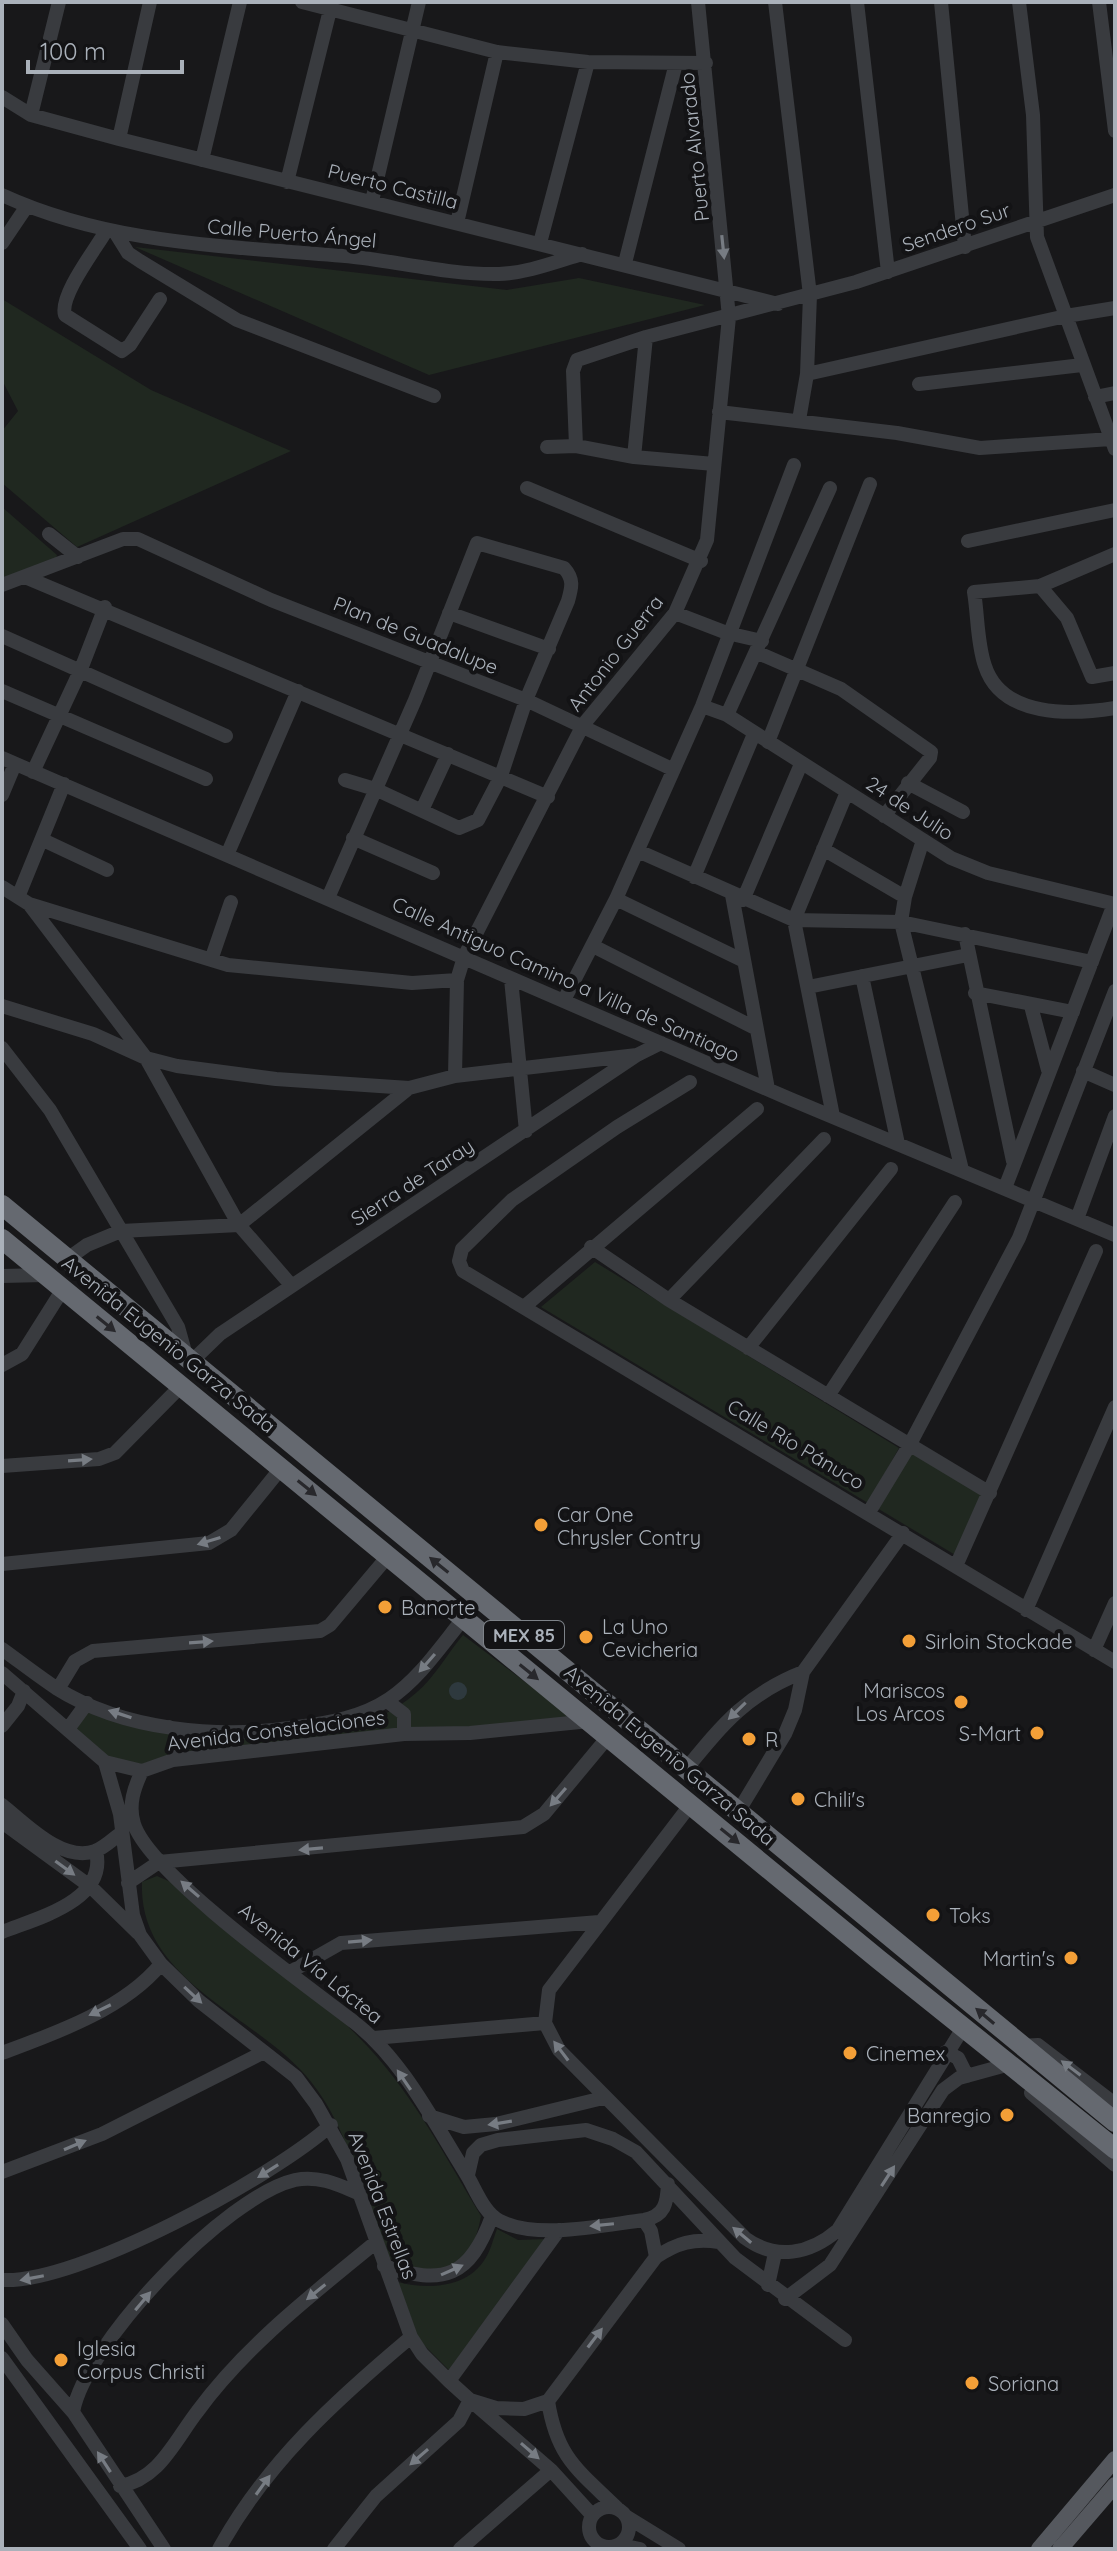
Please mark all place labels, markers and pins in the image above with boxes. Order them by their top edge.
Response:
place label: Car One Chrysler Contry [557,1502,701,1550]
marker: Car One Chrysler Contry [532,1516,550,1534]
place label: Banorte [401,1595,475,1620]
marker: Banorte [376,1598,394,1616]
place label: La Uno Cevicheria [602,1614,698,1662]
marker: La Uno Cevicheria [577,1628,595,1646]
place label: Sirloin Stockade [925,1629,1073,1654]
marker: Sirloin Stockade [900,1632,918,1650]
place label: Mariscos Los Arcos [855,1678,945,1726]
marker: Mariscos Los Arcos [952,1693,970,1711]
place label: S-Mart [959,1721,1021,1746]
marker: S-Mart [1028,1724,1046,1742]
place label: R [765,1727,778,1752]
marker: R [740,1730,758,1748]
place label: Chili's [814,1787,865,1812]
marker: Chili's [789,1790,807,1808]
place label: Toks [949,1903,991,1928]
marker: Toks [924,1906,942,1924]
place label: Martin's [983,1946,1055,1971]
marker: Martin's [1062,1949,1080,1967]
place label: Cinemex [866,2041,945,2066]
marker: Cinemex [841,2044,859,2062]
place label: Banregio [907,2103,991,2128]
marker: Banregio [998,2106,1016,2124]
place label: Iglesia Corpus Christi [77,2336,205,2384]
marker: Iglesia Corpus Christi [52,2351,70,2369]
place label: Soriana [988,2371,1059,2396]
marker: Soriana [963,2374,981,2392]

